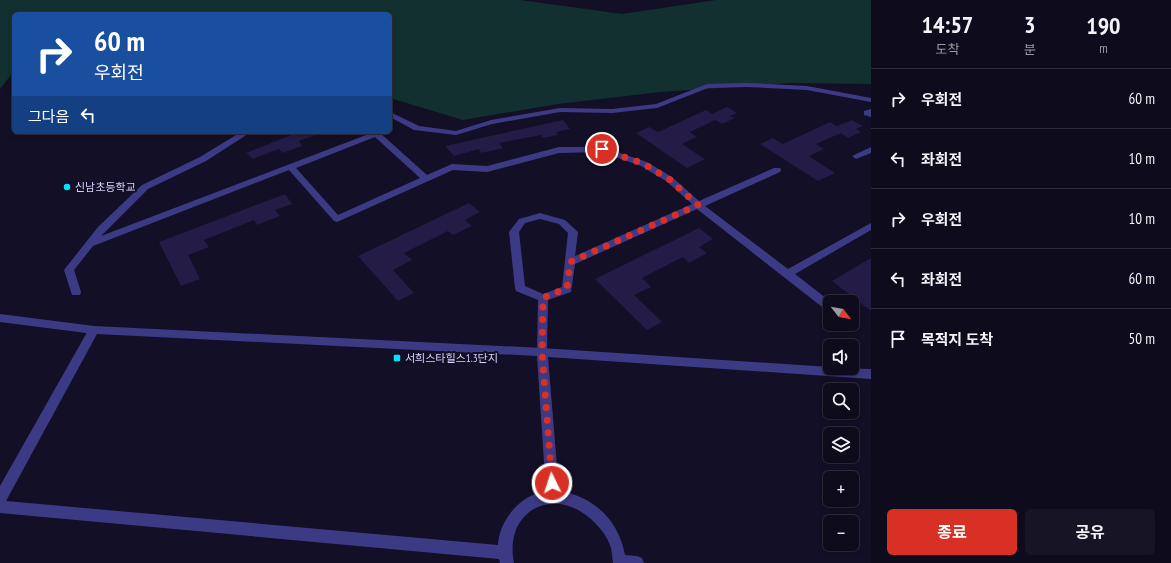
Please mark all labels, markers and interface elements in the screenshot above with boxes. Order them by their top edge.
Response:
text: 14:57 [921,9,973,40]
text: 3 [1024,9,1035,40]
text: 190 [1086,10,1121,41]
text: 60 m [94,22,145,59]
icon: right [28,28,80,80]
text: m [1099,40,1108,57]
text: 도착 [935,41,959,58]
text: 분 [1024,41,1036,58]
text: 우회전 [94,61,144,84]
icon: right [887,88,909,110]
text: 60 m [1129,89,1155,108]
text: 우회전 [921,90,962,109]
icon: left [77,104,99,126]
text: 그다음 [28,107,69,126]
pin [585,132,619,166]
icon: arrive [591,138,613,160]
icon: left [887,148,909,170]
text: 10 m [1129,149,1155,168]
text: 좌회전 [921,150,962,169]
place label: 신남초등학교 [75,180,136,194]
marker: 신남초등학교 [62,182,72,192]
icon: right [887,208,909,230]
text: 10 m [1129,209,1155,228]
text: 우회전 [921,210,962,229]
icon: left [887,268,909,290]
text: 60 m [1129,269,1155,288]
text: 좌회전 [921,270,962,289]
north arrow [823,295,859,331]
map controls [823,295,859,551]
icon: arrive [887,328,909,350]
text: 50 m [1129,329,1155,348]
text: 목적지 도착 [921,330,993,349]
button: sound [823,339,859,375]
place label: 서희스타힐스1.3단지 [405,351,498,365]
marker: 서희스타힐스1.3단지 [392,353,402,363]
button: search [823,383,859,419]
button: layers [823,427,859,463]
position arrow [531,462,573,504]
button: + [823,471,859,507]
button: 종료 [887,509,1017,555]
button: 공유 [1025,509,1155,555]
button: − [823,515,859,551]

